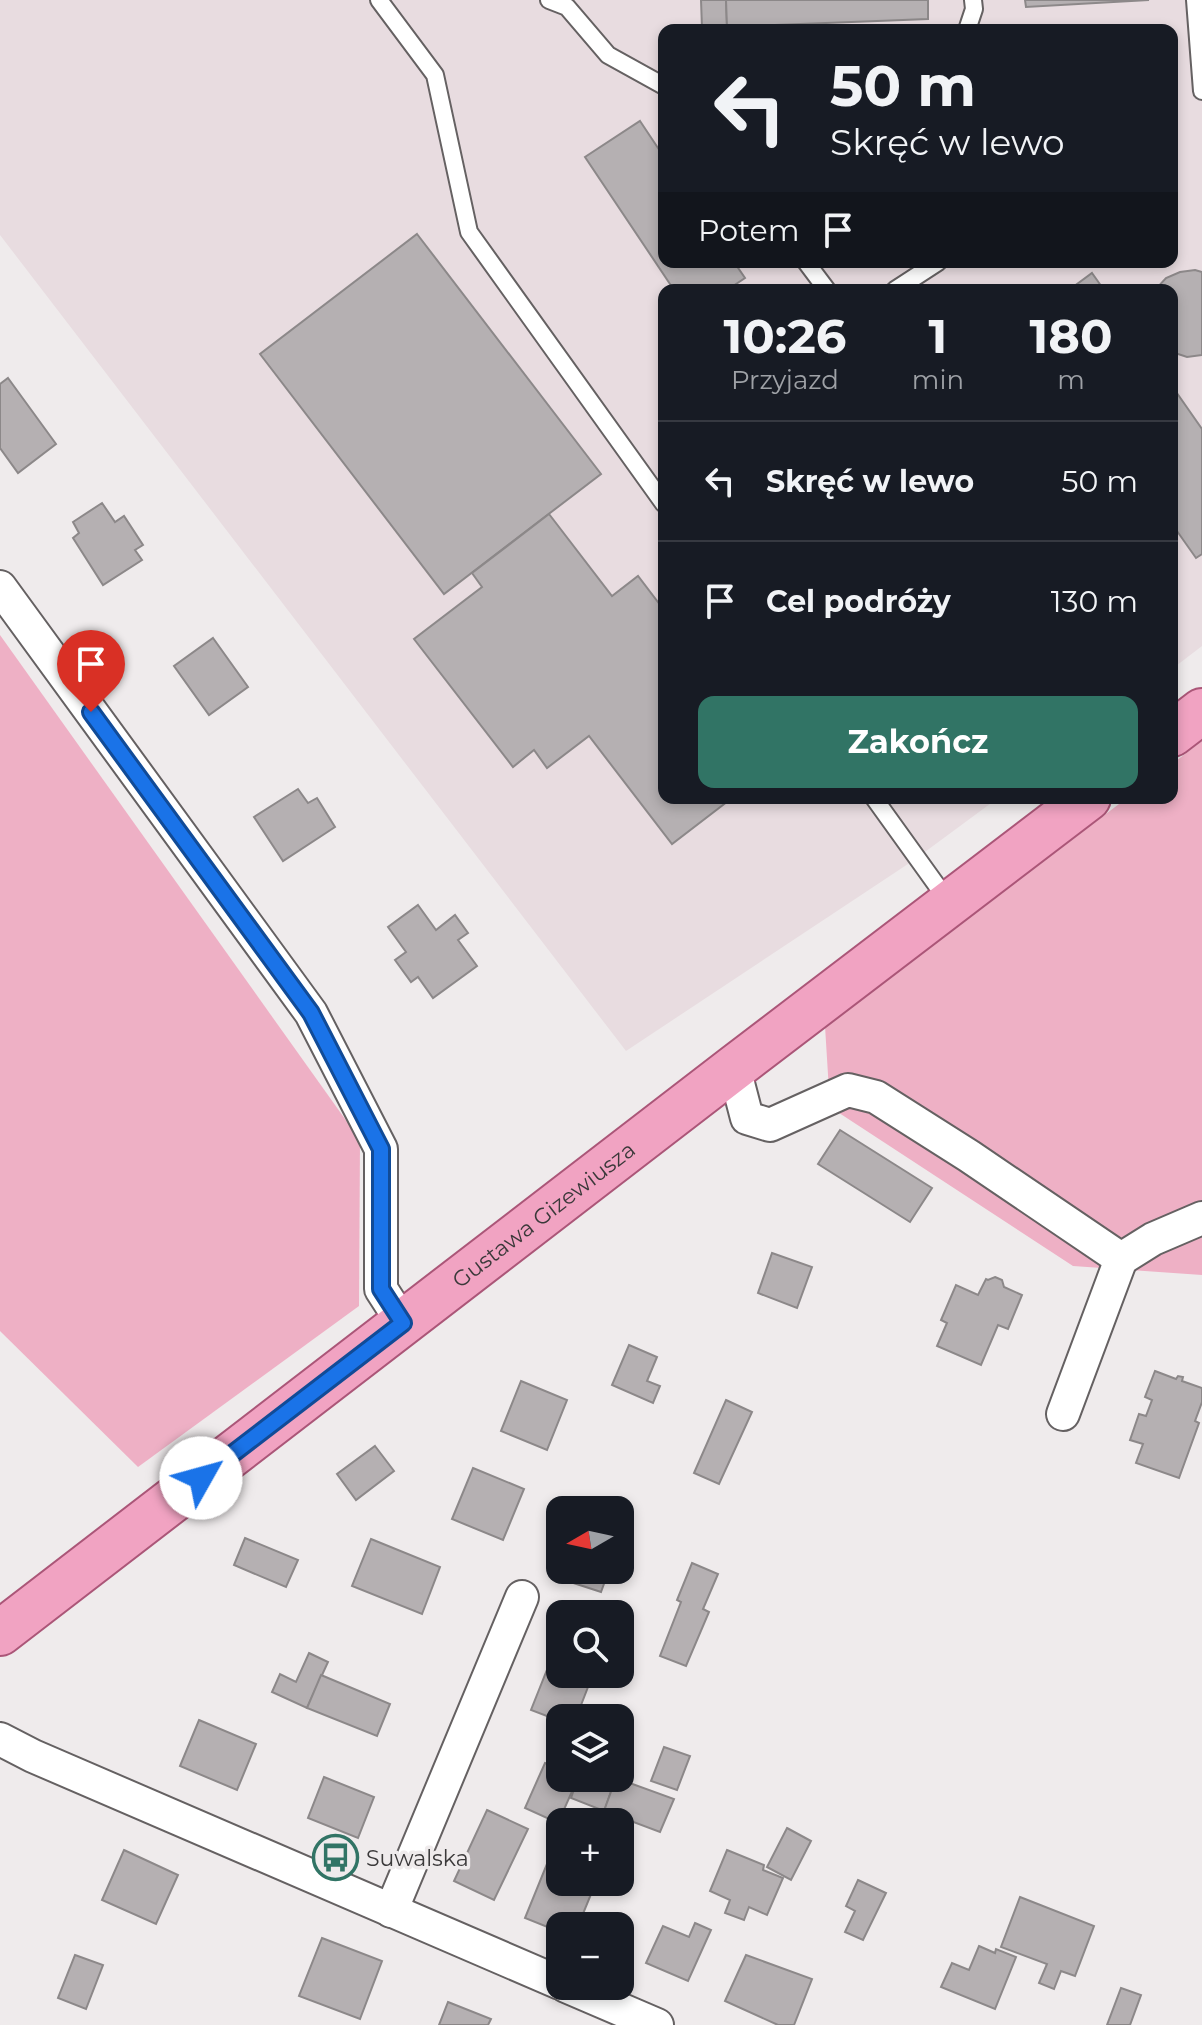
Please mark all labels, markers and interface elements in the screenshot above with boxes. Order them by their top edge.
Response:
text: 50 m [830,52,976,120]
icon: left [698,56,802,160]
text: Skręć w lewo [830,120,1065,164]
icon: arrive [816,208,860,252]
text: Potem [698,212,800,249]
text: 10:26 [723,307,846,365]
text: 1 [928,307,947,365]
text: 180 [1029,307,1113,365]
text: Przyjazd [731,364,839,396]
text: min [912,364,964,396]
text: m [1057,364,1085,396]
icon: left [698,459,742,503]
text: Skręć w lewo [766,463,974,500]
text: 50 m [1061,463,1138,500]
icon: arrive [698,579,742,623]
text: Cel podróży [766,583,951,620]
text: 130 m [1051,583,1138,620]
pin [57,630,125,712]
icon: arrive [69,642,113,686]
button: Zakończ [698,696,1138,788]
street label: Gustawa Gizewiusza [447,1136,640,1293]
position arrow [159,1436,243,1520]
north arrow [546,1496,634,1584]
map controls [546,1496,634,2000]
button: search [546,1600,634,1688]
button: layers [546,1704,634,1792]
button: + [546,1808,634,1896]
bus stop icon: Suwalska [311,1834,359,1882]
place label: Suwalska [366,1845,469,1872]
button: − [546,1912,634,2000]

